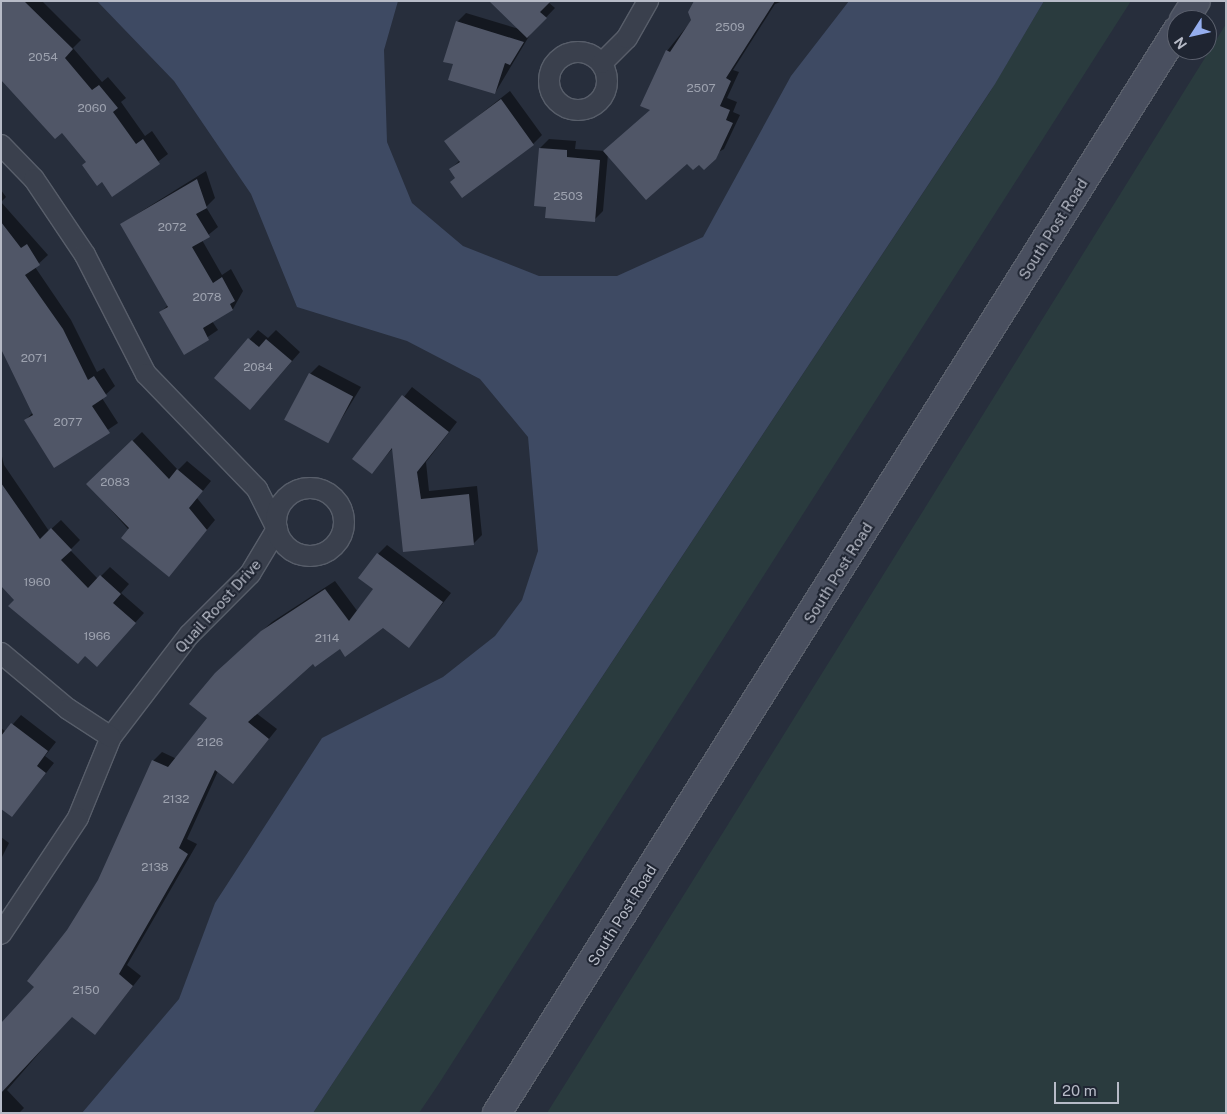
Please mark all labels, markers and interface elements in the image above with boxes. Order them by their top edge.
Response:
north arrow [1167,10,1217,60]
house number: 2509 [715,21,745,35]
text: N [1171,34,1190,52]
house number: 2054 [28,51,58,65]
house number: 2507 [686,82,716,96]
house number: 2060 [77,102,107,116]
street label: South Post Road [1015,175,1091,283]
house number: 2503 [553,190,583,204]
house number: 2072 [158,221,186,235]
house number: 2078 [192,291,222,305]
house number: 2071 [21,352,47,366]
house number: 2084 [243,361,273,375]
house number: 2077 [54,416,82,430]
house number: 2083 [100,476,130,490]
street label: South Post Road [800,519,876,627]
street label: Quail Roost Drive [171,555,265,657]
house number: 1960 [23,576,51,590]
house number: 1966 [83,630,111,644]
house number: 2114 [315,632,339,646]
house number: 2126 [197,736,223,750]
house number: 2132 [163,793,189,807]
house number: 2138 [141,861,169,875]
street label: South Post Road [584,861,660,969]
house number: 2150 [72,984,100,998]
scale bar [1057,1072,1122,1104]
text: 20 m [1062,1082,1097,1099]

